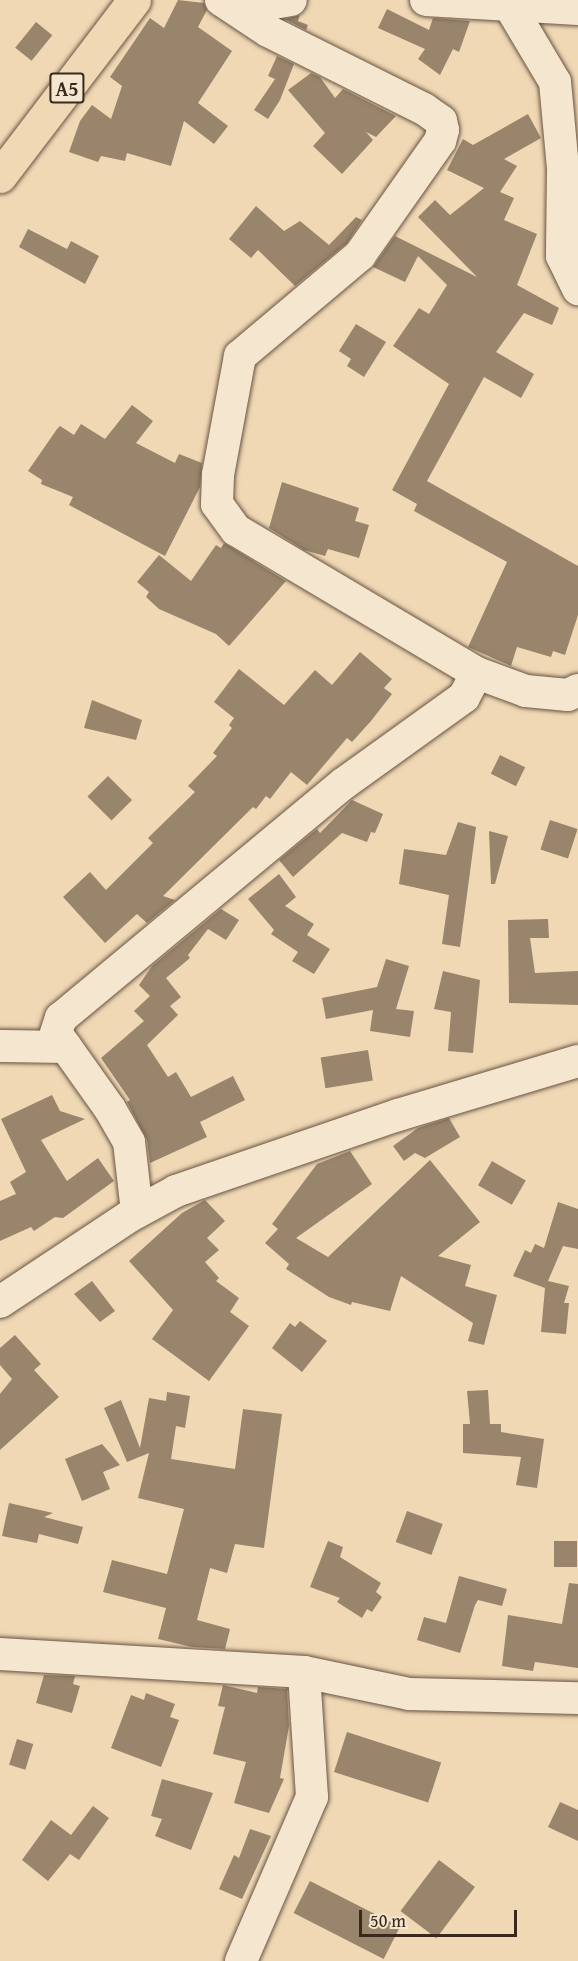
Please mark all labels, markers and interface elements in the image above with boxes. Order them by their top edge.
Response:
road number: A5 [49,71,85,105]
scale bar [362,1898,520,1936]
text: 50 m [370,1907,406,1934]

